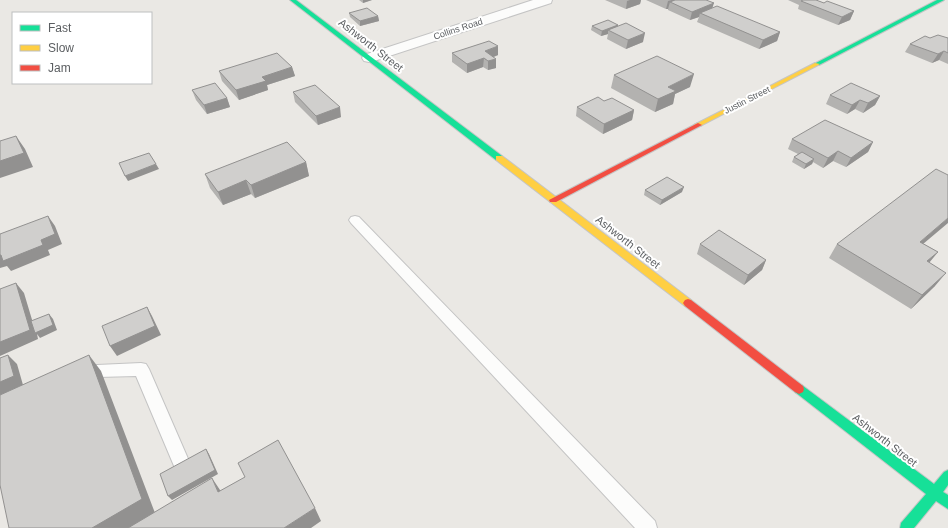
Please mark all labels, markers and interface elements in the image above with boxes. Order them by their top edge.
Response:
legend [12,12,152,84]
street label: Ashworth Street [336,16,406,74]
street label: Collins Road [432,16,484,42]
text: Fast [48,21,72,35]
text: Slow [48,41,74,55]
text: Jam [48,61,71,75]
street label: Justin Street [722,84,772,116]
street label: Ashworth Street [593,213,663,271]
street label: Ashworth Street [850,411,920,469]

